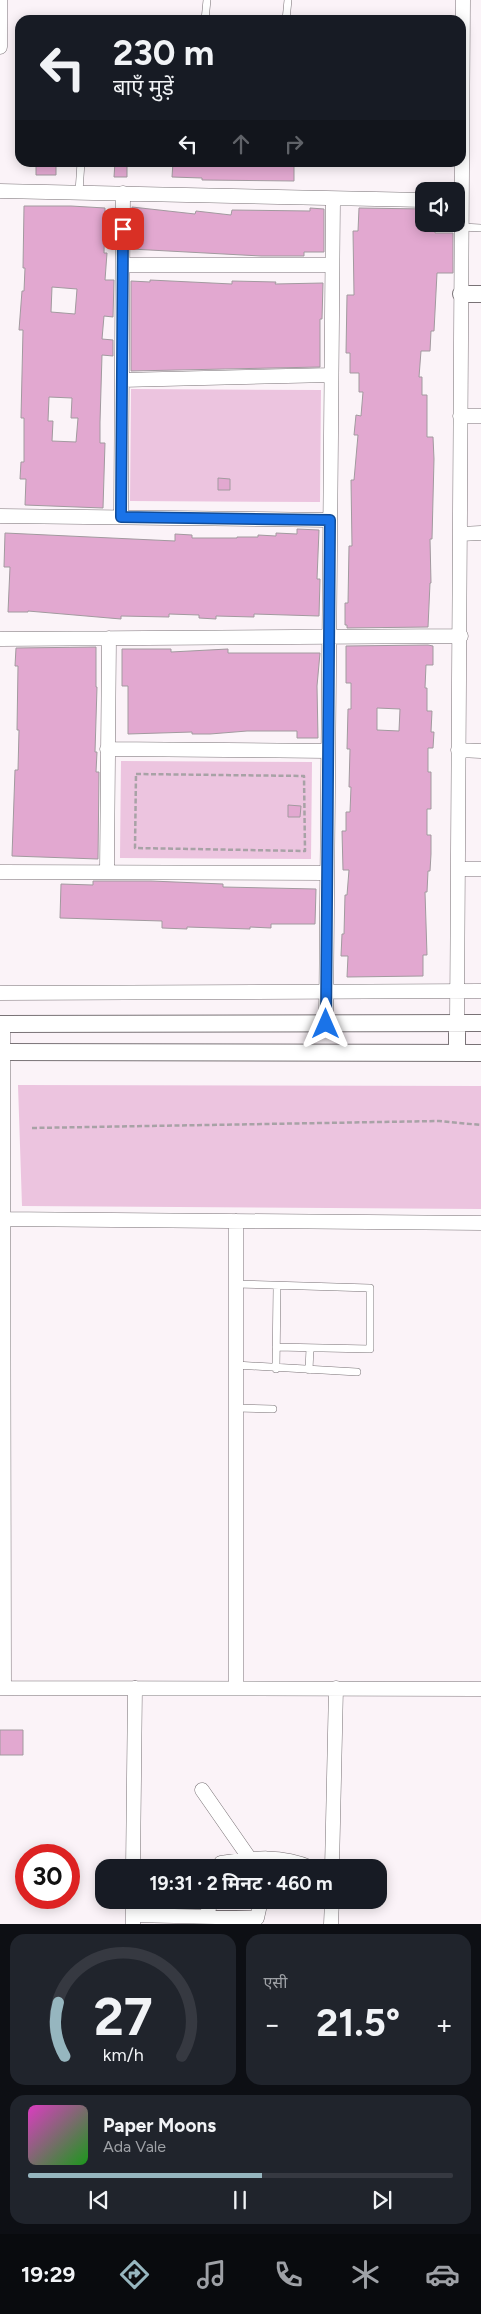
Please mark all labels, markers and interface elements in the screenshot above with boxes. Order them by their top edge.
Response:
text: 230 m [113,32,214,74]
icon: left [30,35,95,100]
text: बाएँ मुड़ें [113,74,174,101]
icon: left [174,130,202,158]
icon: ahead [227,130,255,158]
icon: right [280,130,308,158]
map controls [415,182,465,232]
button: sound [415,182,465,232]
pin [102,208,144,250]
icon: arrive [109,215,137,243]
position arrow [299,997,351,1049]
speed limit sign: 30 [15,1844,80,1909]
text: 19:31 · 2 मिनट · 460 m [149,1872,333,1895]
text: एसी [264,1973,287,1992]
text: 27 [93,1986,152,2048]
text: 21.5° [316,2000,400,2046]
text: − [264,2007,281,2041]
text: + [436,2007,453,2041]
text: km/h [102,2044,143,2065]
text: Paper Moons [103,2114,216,2137]
text: Ada Vale [103,2137,166,2156]
icon: previous [85,2186,113,2214]
icon: pause [226,2186,254,2214]
icon: next [368,2186,396,2214]
icon: directions [117,2257,152,2292]
icon: music [194,2257,229,2292]
icon: phone [271,2257,306,2292]
icon: climate [348,2257,383,2292]
icon: car [425,2257,460,2292]
text: 19:29 [21,2261,75,2288]

